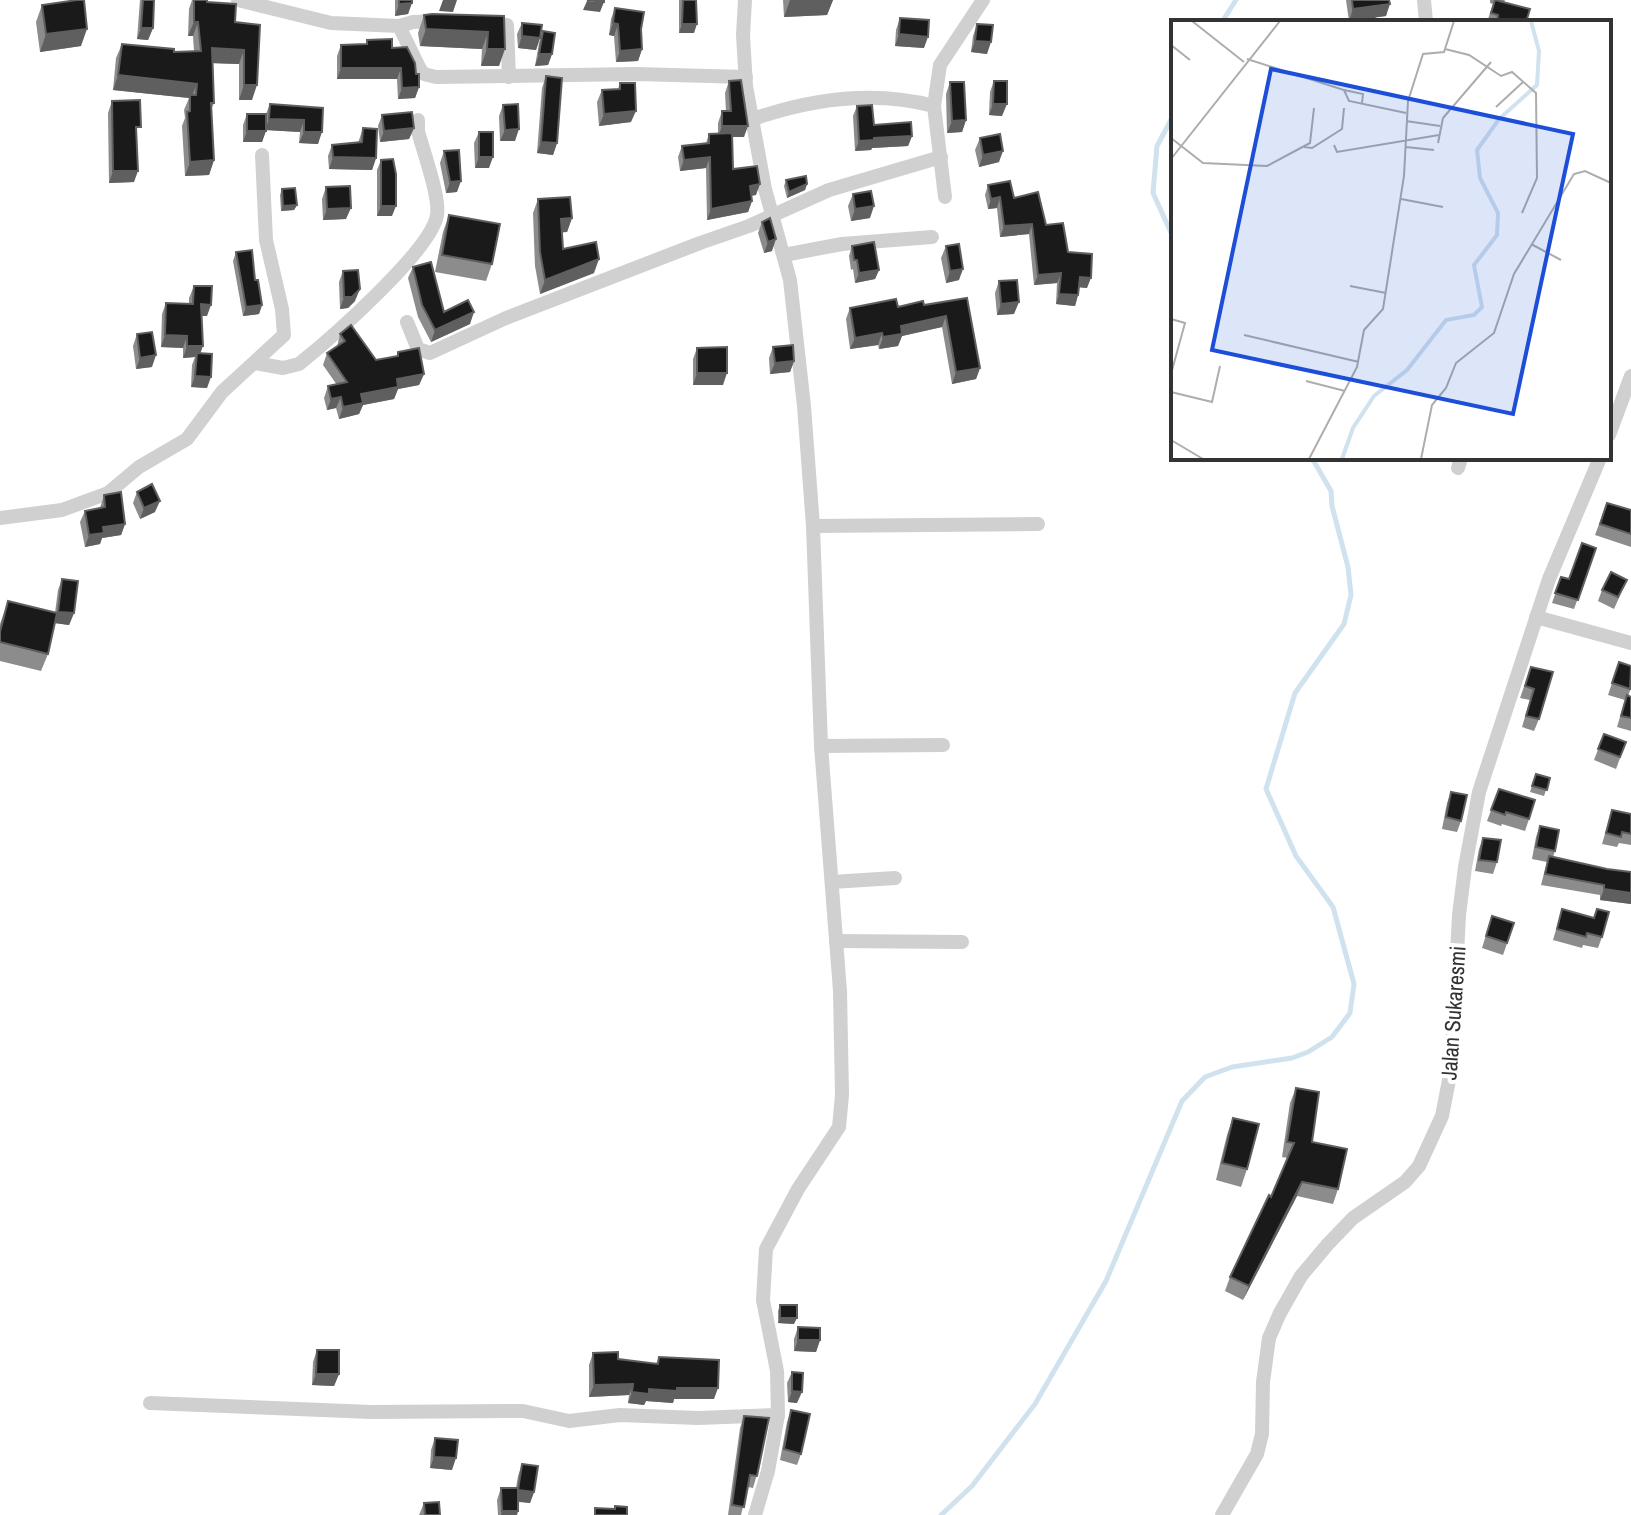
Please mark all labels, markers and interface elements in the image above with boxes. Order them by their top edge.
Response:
inset map [1171,20,1611,460]
street label: Jalan Sukaresmi [1433,945,1473,1081]

